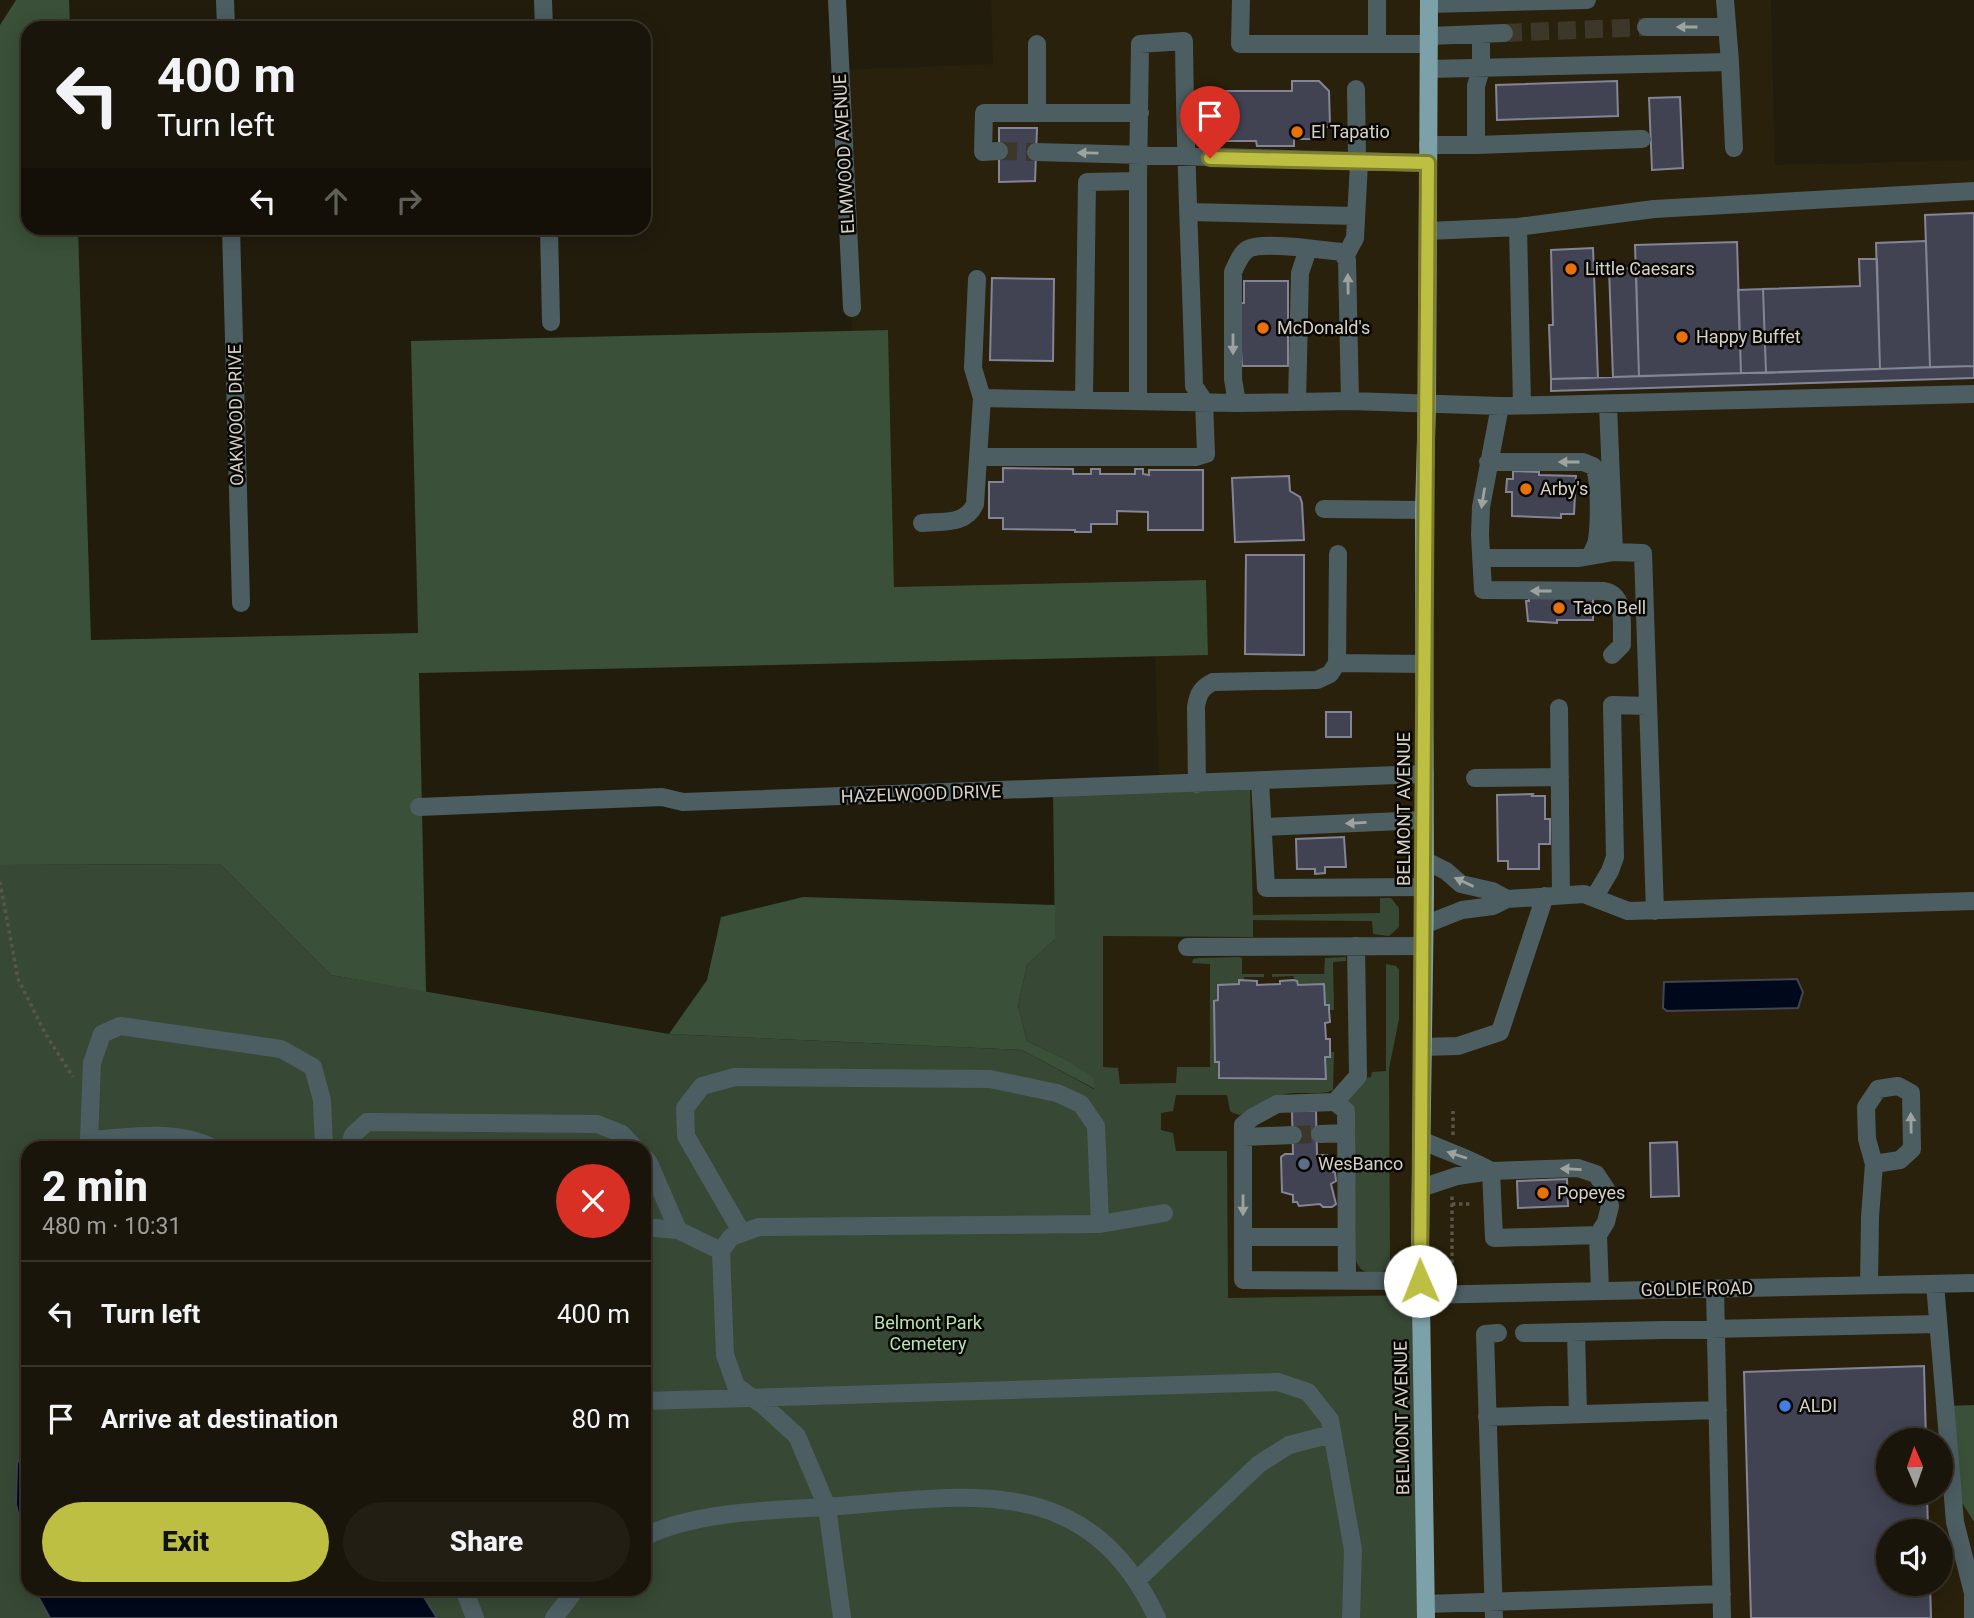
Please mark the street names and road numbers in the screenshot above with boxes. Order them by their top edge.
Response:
street label: ELMWOOD AVENUE [829,74,858,235]
street label: OAKWOOD DRIVE [224,344,247,486]
street label: BELMONT AVENUE [1393,732,1414,886]
street label: HAZELWOOD DRIVE [840,780,1002,807]
street label: GOLDIE ROAD [1641,1277,1753,1300]
street label: BELMONT AVENUE [1390,1341,1413,1495]

